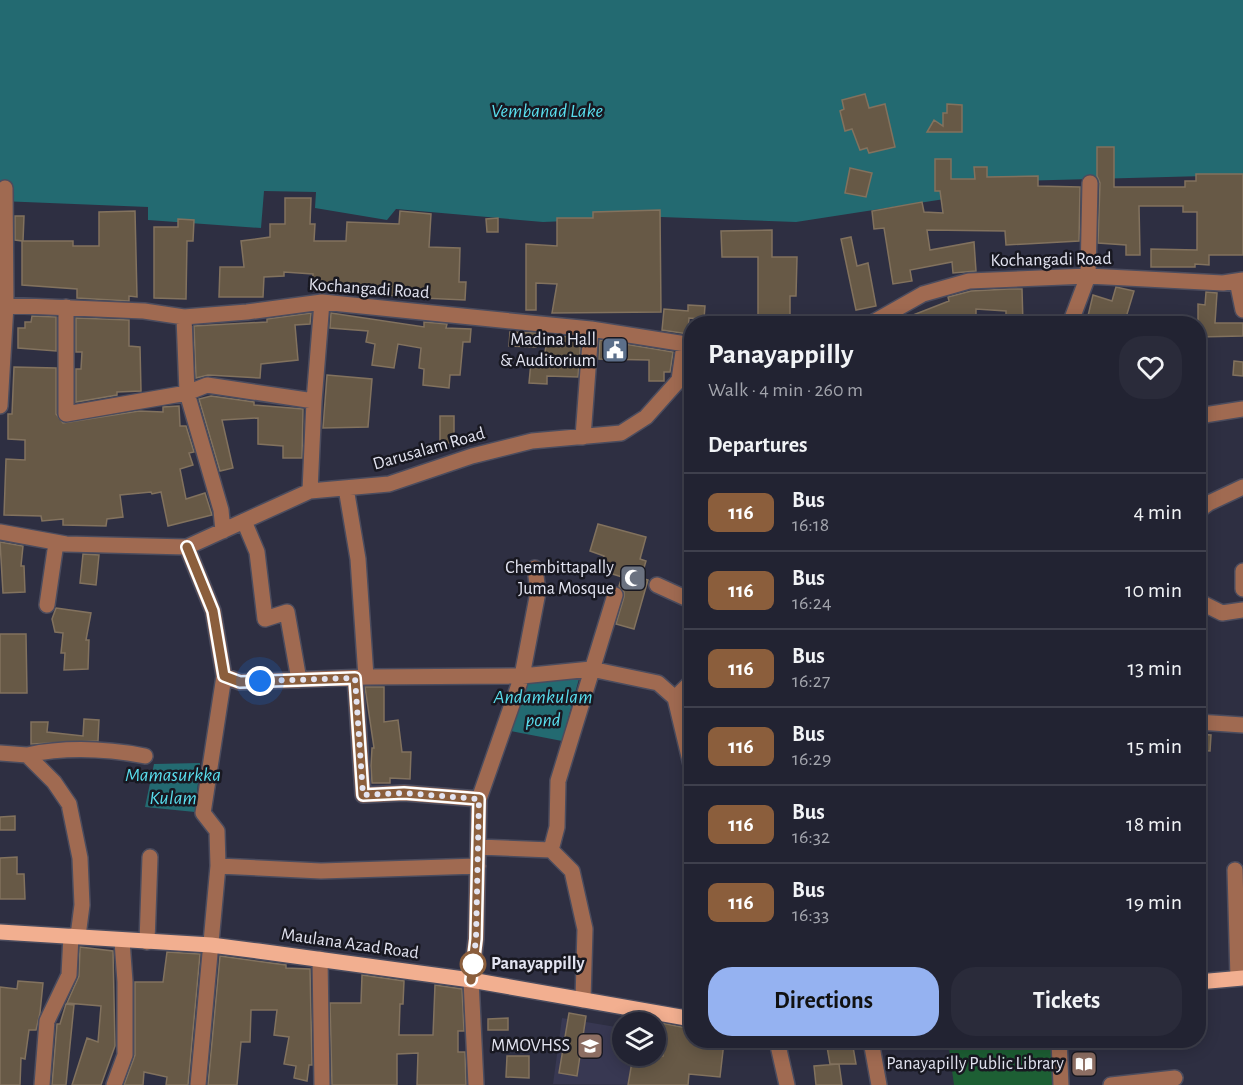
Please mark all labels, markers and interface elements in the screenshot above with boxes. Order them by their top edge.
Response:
water label: Vembanad Lake [491,101,604,121]
street label: Kochangadi Road [990,250,1112,270]
street label: Kochangadi Road [308,276,430,302]
place label: Madina Hall & Auditorium [500,331,596,370]
public building icon: Madina Hall & Auditorium [600,335,630,365]
button: heart [1119,336,1182,399]
text: Panayappilly [708,341,853,369]
text: Walk · 4 min · 260 m [708,380,863,400]
street label: Darusalam Road [371,424,487,474]
text: Departures [708,434,808,456]
text: Bus [792,489,825,511]
text: 4 min [1134,501,1182,523]
text: 116 [728,502,754,523]
text: 16:18 [792,515,829,535]
place label: Chembittapally Juma Mosque [505,559,614,598]
mosque icon: Chembittapally Juma Mosque [618,563,648,593]
text: Bus [792,567,825,589]
text: 10 min [1125,579,1182,601]
text: 116 [728,580,754,601]
text: 16:24 [792,593,832,613]
text: Bus [792,645,825,667]
text: 13 min [1127,657,1182,679]
text: 116 [728,658,754,679]
your location [245,666,275,696]
text: 16:27 [792,671,830,691]
water label: Andamkulam pond [493,687,592,730]
text: Bus [792,723,825,745]
text: 15 min [1127,735,1182,757]
text: 116 [728,736,754,757]
text: 16:29 [792,749,831,769]
water label: Mamasurkka Kulam [125,765,221,808]
text: Bus [792,801,825,823]
text: 18 min [1126,813,1182,835]
text: 116 [728,814,754,835]
text: 16:32 [792,827,830,847]
text: Bus [792,879,825,901]
text: 19 min [1126,891,1182,913]
text: 116 [728,892,754,913]
text: 16:33 [792,905,829,925]
street label: Maulana Azad Road [280,925,420,963]
marker: Panayappilly [460,951,486,977]
place label: Panayappilly [491,955,585,973]
button: Directions [708,967,939,1036]
button: Tickets [951,967,1182,1036]
map controls [612,1012,666,1066]
button: layers [612,1012,666,1066]
school or university icon: MMOVHSS [575,1031,605,1061]
place label: MMOVHSS [491,1037,570,1055]
library icon: Panayapilly Public Library [1069,1049,1099,1079]
place label: Panayapilly Public Library [886,1055,1064,1073]

